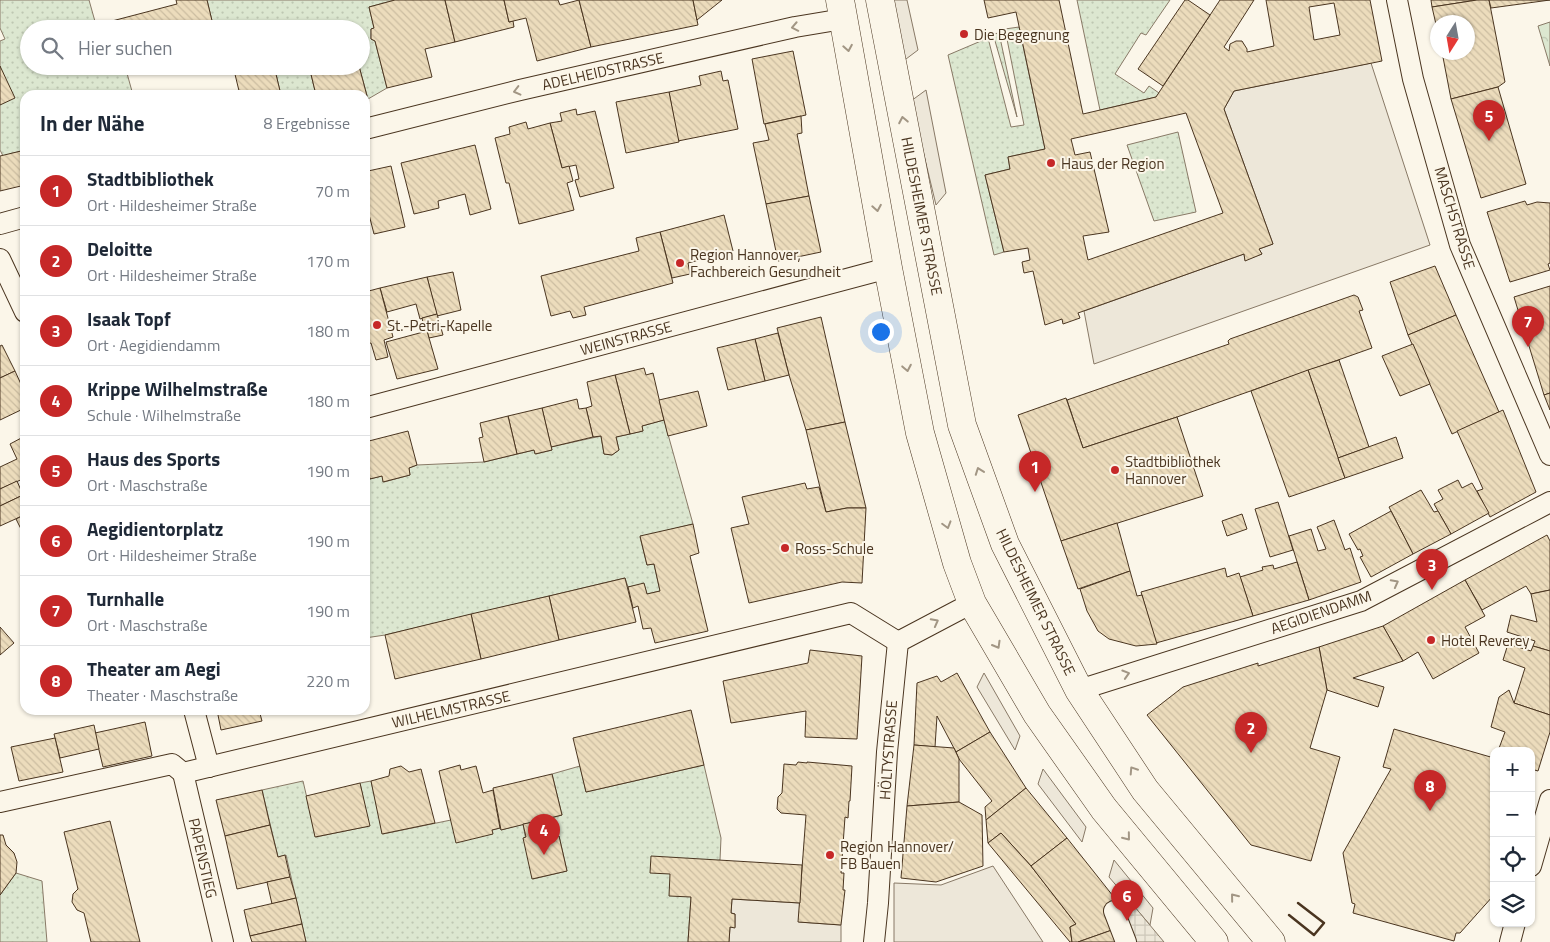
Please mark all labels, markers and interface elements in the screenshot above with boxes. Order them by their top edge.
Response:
north arrow [1430,15,1475,60]
search box [20,20,370,75]
one-way arrow [791,21,800,32]
place label: Die Begegnung [974,23,1070,46]
marker: Die Begegnung [958,28,970,40]
text: Hier suchen [78,33,173,62]
icon: search [38,34,66,62]
one-way arrow [843,44,853,52]
street label: ADELHEIDSTRASSE [540,46,666,96]
one-way arrow [513,85,522,96]
pin: 5 [1473,100,1505,141]
text: In der Nähe [40,107,145,139]
text: 8 Ergebnisse [263,111,350,135]
one-way arrow [898,115,909,124]
street label: HILDESHEIMER STRASSE [895,135,949,297]
place label: Haus der Region [1061,152,1165,175]
marker: Haus der Region [1045,157,1057,169]
text: Stadtbibliothek [87,164,214,193]
street label: MASCHSTRASSE [1428,164,1482,272]
text: 1 [52,179,60,203]
text: 70 m [315,179,350,203]
text: Ort · Hildesheimer Straße [87,193,257,217]
one-way arrow [871,204,881,212]
text: Deloitte [87,234,152,263]
place label: Region Hannover, Fachbereich Gesundheit [690,243,841,283]
text: 2 [52,249,60,273]
text: 170 m [306,249,350,273]
marker: Region Hannover, Fachbereich Gesundheit [674,257,686,269]
text: Ort · Hildesheimer Straße [87,263,257,287]
text: Isaak Topf [87,304,171,333]
pin: 7 [1512,306,1544,347]
place label: St.-Petri-Kapelle [387,314,492,337]
street label: WEINSTRASSE [578,315,674,361]
text: 3 [52,319,60,343]
text: 180 m [306,319,350,343]
marker: St.-Petri-Kapelle [371,319,383,331]
your location [868,319,894,345]
text: Ort · Aegidiendamm [87,333,220,357]
one-way arrow [902,363,912,372]
text: Krippe Wilhelmstraße [87,374,268,403]
text: 4 [52,389,60,413]
text: 180 m [306,389,350,413]
text: Schule · Wilhelmstraße [87,403,241,427]
text: Haus des Sports [87,444,220,473]
place label: Stadtbibliothek Hannover [1125,450,1221,490]
pin: 1 [1019,451,1051,492]
text: 5 [52,459,60,483]
text: 190 m [306,459,350,483]
marker: Stadtbibliothek Hannover [1109,464,1121,476]
one-way arrow [975,467,985,476]
text: Ort · Maschstraße [87,473,208,497]
text: Aegidientorplatz [87,514,223,543]
one-way arrow [941,520,951,529]
street label: HILDESHEIMER STRASSE [990,525,1082,679]
text: 6 [52,529,60,553]
text: 190 m [306,529,350,553]
place label: Ross-Schule [795,537,874,560]
marker: Ross-Schule [779,542,791,554]
text: Ort · Hildesheimer Straße [87,543,257,567]
pin: 3 [1416,549,1448,590]
one-way arrow [1390,579,1399,589]
text: Turnhalle [87,584,164,613]
street label: AEGIDIENDAMM [1267,584,1375,640]
text: 7 [52,599,60,623]
text: 190 m [306,599,350,623]
text: Ort · Maschstraße [87,613,208,637]
one-way arrow [930,618,939,628]
place label: Hotel Reverey [1441,629,1529,652]
marker: Hotel Reverey [1425,634,1437,646]
one-way arrow [990,639,1000,648]
text: Theater am Aegi [87,654,221,683]
text: 8 [52,669,60,693]
text: 220 m [306,669,350,693]
one-way arrow [1121,670,1129,680]
text: Theater · Maschstraße [87,683,238,707]
street label: WILHELMSTRASSE [390,684,512,734]
street label: HÖLTYSTRASSE [873,699,903,801]
pin: 2 [1235,712,1267,753]
map controls [1490,747,1535,927]
button: + [1490,747,1535,792]
one-way arrow [1129,767,1139,776]
pin: 8 [1414,770,1446,811]
button: − [1490,792,1535,837]
pin: 4 [528,814,560,855]
street label: PAPENSTIEG [183,816,223,900]
one-way arrow [1122,831,1130,840]
place label: Region Hannover/ FB Bauen [840,835,954,875]
button: locate [1490,837,1535,882]
marker: Region Hannover/ FB Bauen [824,849,836,861]
pin: 6 [1111,880,1143,921]
button: layers [1490,882,1535,927]
one-way arrow [1230,894,1239,903]

